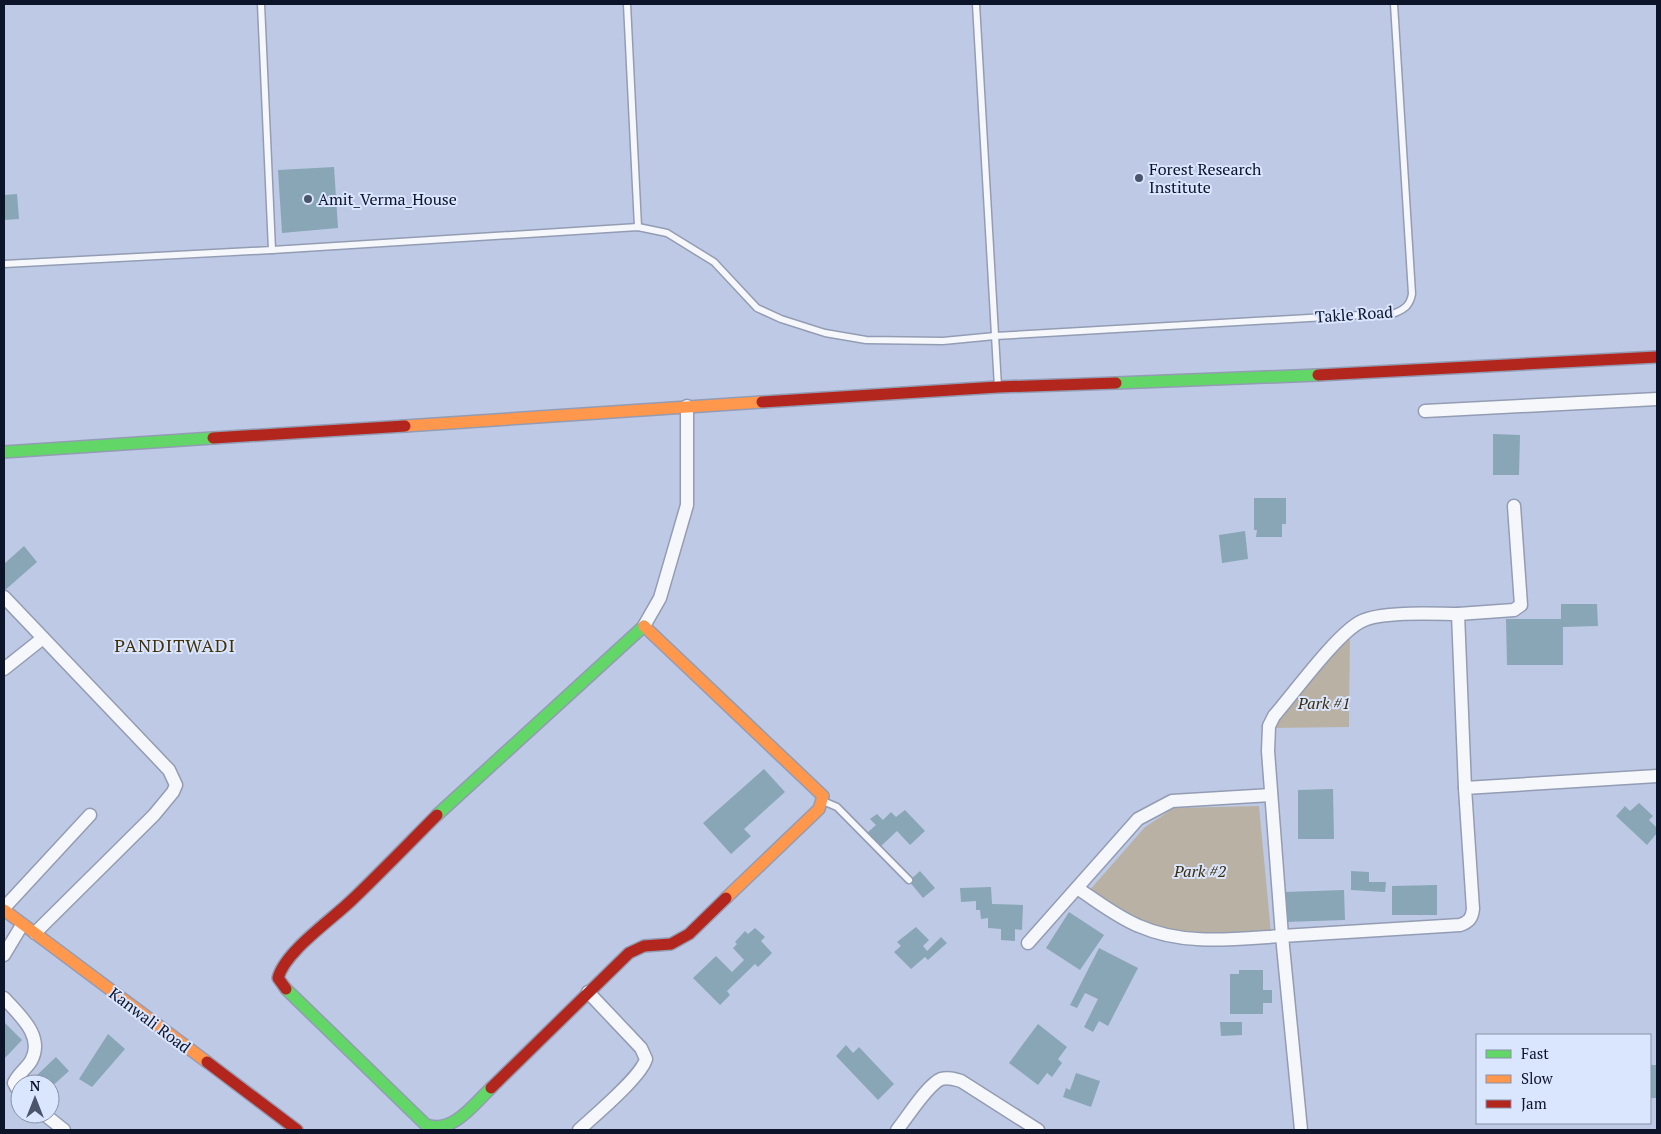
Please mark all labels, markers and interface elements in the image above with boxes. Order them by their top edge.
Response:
place label: Forest Research Institute [1149,158,1262,198]
marker: Forest Research Institute [1133,172,1145,184]
place label: Amit_Verma_House [318,188,457,210]
marker: Amit_Verma_House [302,193,314,205]
street label: Takle Road [1314,300,1394,328]
district label: PANDITWADI [114,633,236,657]
park label: Park #1 [1297,692,1350,714]
park label: Park #2 [1173,860,1227,882]
street label: Kanwali Road [105,982,195,1058]
legend [1476,1034,1651,1124]
text: Fast [1521,1043,1549,1063]
text: Slow [1521,1068,1554,1088]
north arrow [10,1074,60,1124]
text: N [30,1076,41,1095]
text: Jam [1521,1093,1547,1113]

